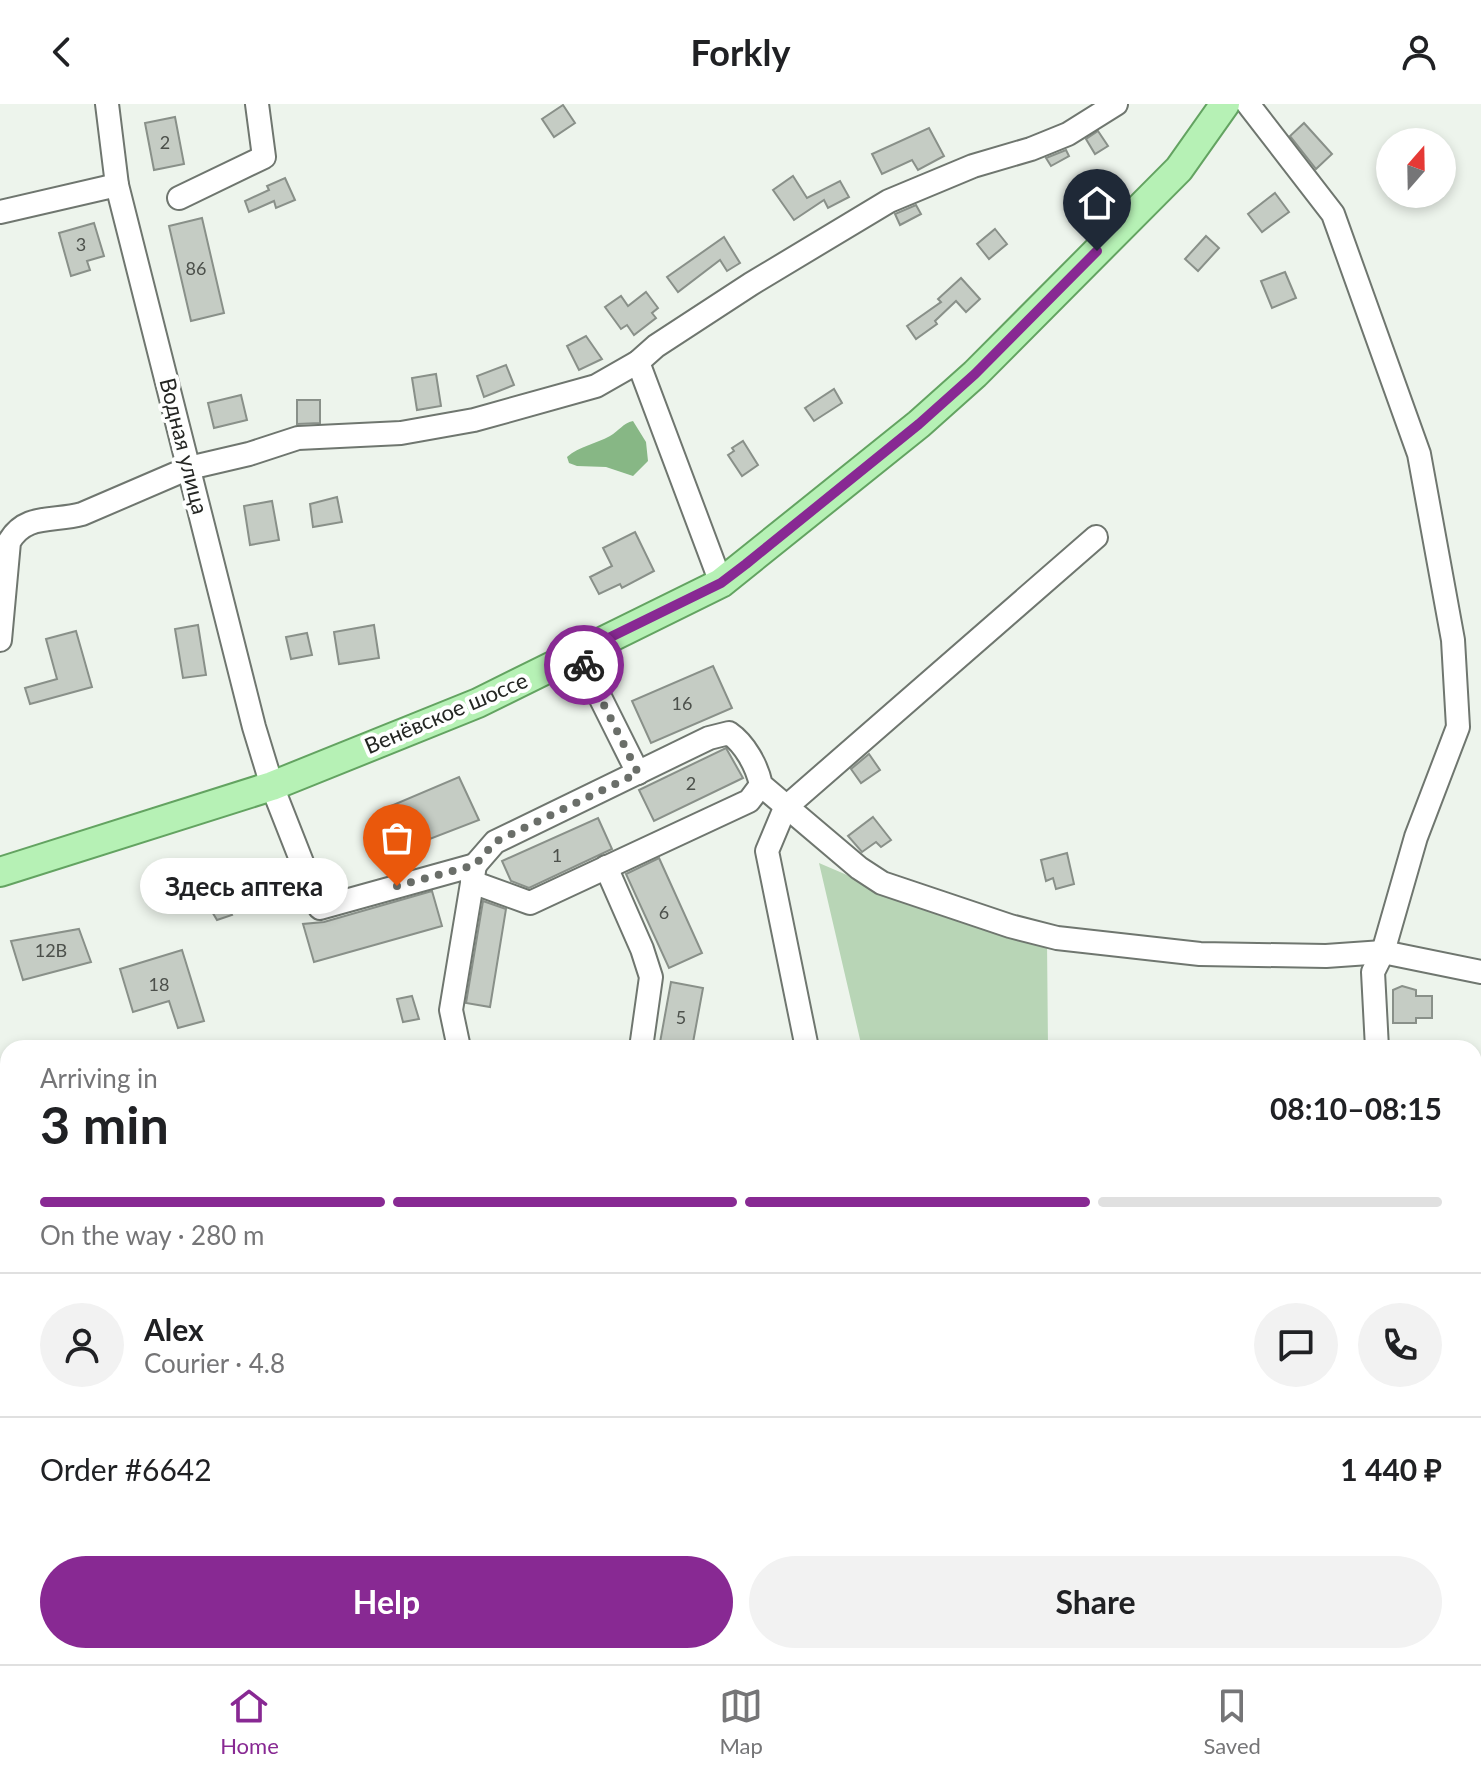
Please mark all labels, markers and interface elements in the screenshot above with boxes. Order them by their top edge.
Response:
icon: back [40,30,84,74]
text: Forkly [690,30,791,74]
icon: person [1397,30,1441,74]
north arrow [1376,128,1456,208]
map controls [1376,128,1456,208]
house number: 2 [160,131,170,153]
pin [1063,169,1131,251]
icon: home [1075,181,1119,225]
house number: 3 [76,233,86,255]
house number: 86 [186,257,206,279]
street label: Водная улица [154,375,214,517]
courier [544,625,624,705]
icon: bike [562,643,606,687]
street label: Венёвское шоссе [360,666,531,759]
house number: 16 [672,692,692,714]
house number: 2 [686,772,696,794]
pin [363,804,431,886]
icon: bag [375,816,419,860]
house number: 1 [552,844,562,866]
callout: Здесь аптека [141,858,349,914]
text: Здесь аптека [165,870,323,902]
house number: 6 [659,901,669,923]
house number: 12В [35,939,67,961]
house number: 18 [149,973,169,995]
house number: 5 [676,1006,686,1028]
text: Arriving in [40,1062,158,1094]
text: 08:10–08:15 [1270,1090,1442,1126]
text: 3 min [40,1093,169,1155]
text: On the way · 280 m [40,1219,264,1251]
button: person [40,1303,124,1387]
button: chat [1254,1303,1338,1387]
button: phone [1358,1303,1442,1387]
text: Alex [144,1311,204,1347]
text: Courier · 4.8 [144,1347,285,1379]
text: Order #6642 [40,1451,212,1487]
text: 1 440 ₽ [1340,1451,1442,1487]
button: Help [40,1556,733,1648]
button: Share [749,1556,1442,1648]
tab: Home [220,1684,279,1759]
tab: Map [719,1684,763,1759]
tab: Saved [1203,1684,1261,1759]

